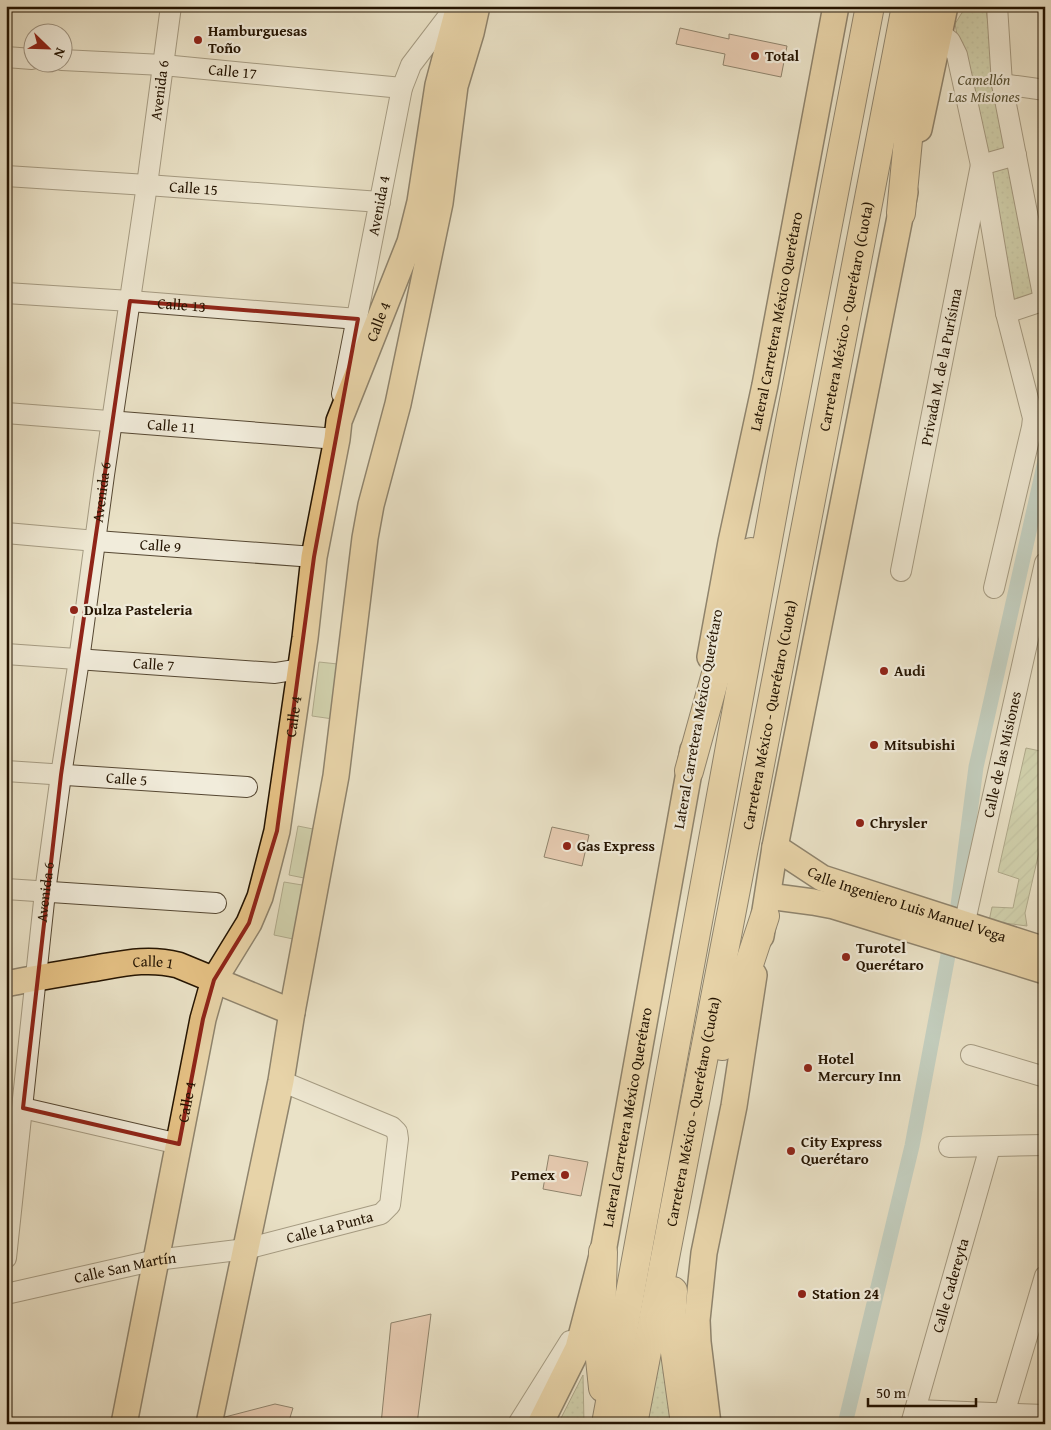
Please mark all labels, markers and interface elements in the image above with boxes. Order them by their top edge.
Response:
place label: Hamburguesas Toño [208,20,307,58]
north arrow [22,22,72,72]
marker: Hamburguesas Toño [192,34,204,46]
text: N [49,45,71,62]
place label: Total [765,45,800,66]
marker: Total [749,50,761,62]
street label: Calle 17 [207,58,258,84]
street label: Avenida 6 [145,59,174,122]
park label: Camellón Las Misiones [947,69,1021,107]
street label: Avenida 4 [362,174,395,237]
street label: Calle 15 [169,176,219,200]
street label: Carretera México - Querétaro (Cuota) [813,200,878,433]
street label: Lateral Carretera México Querétaro [744,210,807,433]
street label: Privada M. de la Purísima [915,287,966,447]
street label: Calle 13 [157,292,207,317]
street label: Calle 4 [361,299,395,345]
street label: Calle 11 [147,413,197,438]
street label: Avenida 6 [87,460,116,524]
street label: Calle 9 [139,533,182,557]
street label: Carretera México - Querétaro (Cuota) [737,598,801,832]
place label: Dulza Pasteleria [84,599,193,620]
marker: Dulza Pasteleria [68,604,80,616]
street label: Lateral Carretera México Querétaro [668,607,727,830]
street label: Calle 7 [132,652,175,676]
place label: Audi [894,660,926,681]
marker: Audi [878,665,890,677]
street label: Calle de las Misiones [977,689,1026,820]
street label: Calle 4 [280,695,306,738]
place label: Mitsubishi [884,734,955,755]
marker: Mitsubishi [868,739,880,751]
street label: Calle 5 [105,767,148,790]
place label: Chrysler [870,812,927,833]
marker: Chrysler [854,817,866,829]
place label: Gas Express [577,835,655,856]
marker: Gas Express [561,840,573,852]
street label: Avenida 6 [31,860,59,923]
street label: Calle Ingeniero Luis Manuel Vega [804,860,1009,947]
place label: Turotel Querétaro [856,937,924,975]
street label: Calle 1 [132,950,175,974]
marker: Turotel Querétaro [840,951,852,963]
street label: Carretera México - Querétaro (Cuota) [660,995,725,1228]
street label: Lateral Carretera México Querétaro [597,1005,657,1229]
place label: Hotel Mercury Inn [818,1048,901,1086]
marker: Hotel Mercury Inn [802,1062,814,1074]
street label: Calle 4 [172,1080,201,1124]
place label: City Express Querétaro [801,1131,882,1169]
marker: City Express Querétaro [785,1145,797,1157]
place label: Pemex [511,1164,555,1185]
marker: Pemex [559,1169,571,1181]
street label: Calle La Punta [284,1205,375,1248]
street label: Calle Cadereyta [927,1236,973,1335]
street label: Calle San Martín [72,1247,178,1288]
place label: Station 24 [812,1283,879,1304]
marker: Station 24 [796,1288,808,1300]
scale bar [868,1375,976,1407]
text: 50 m [876,1382,907,1403]

